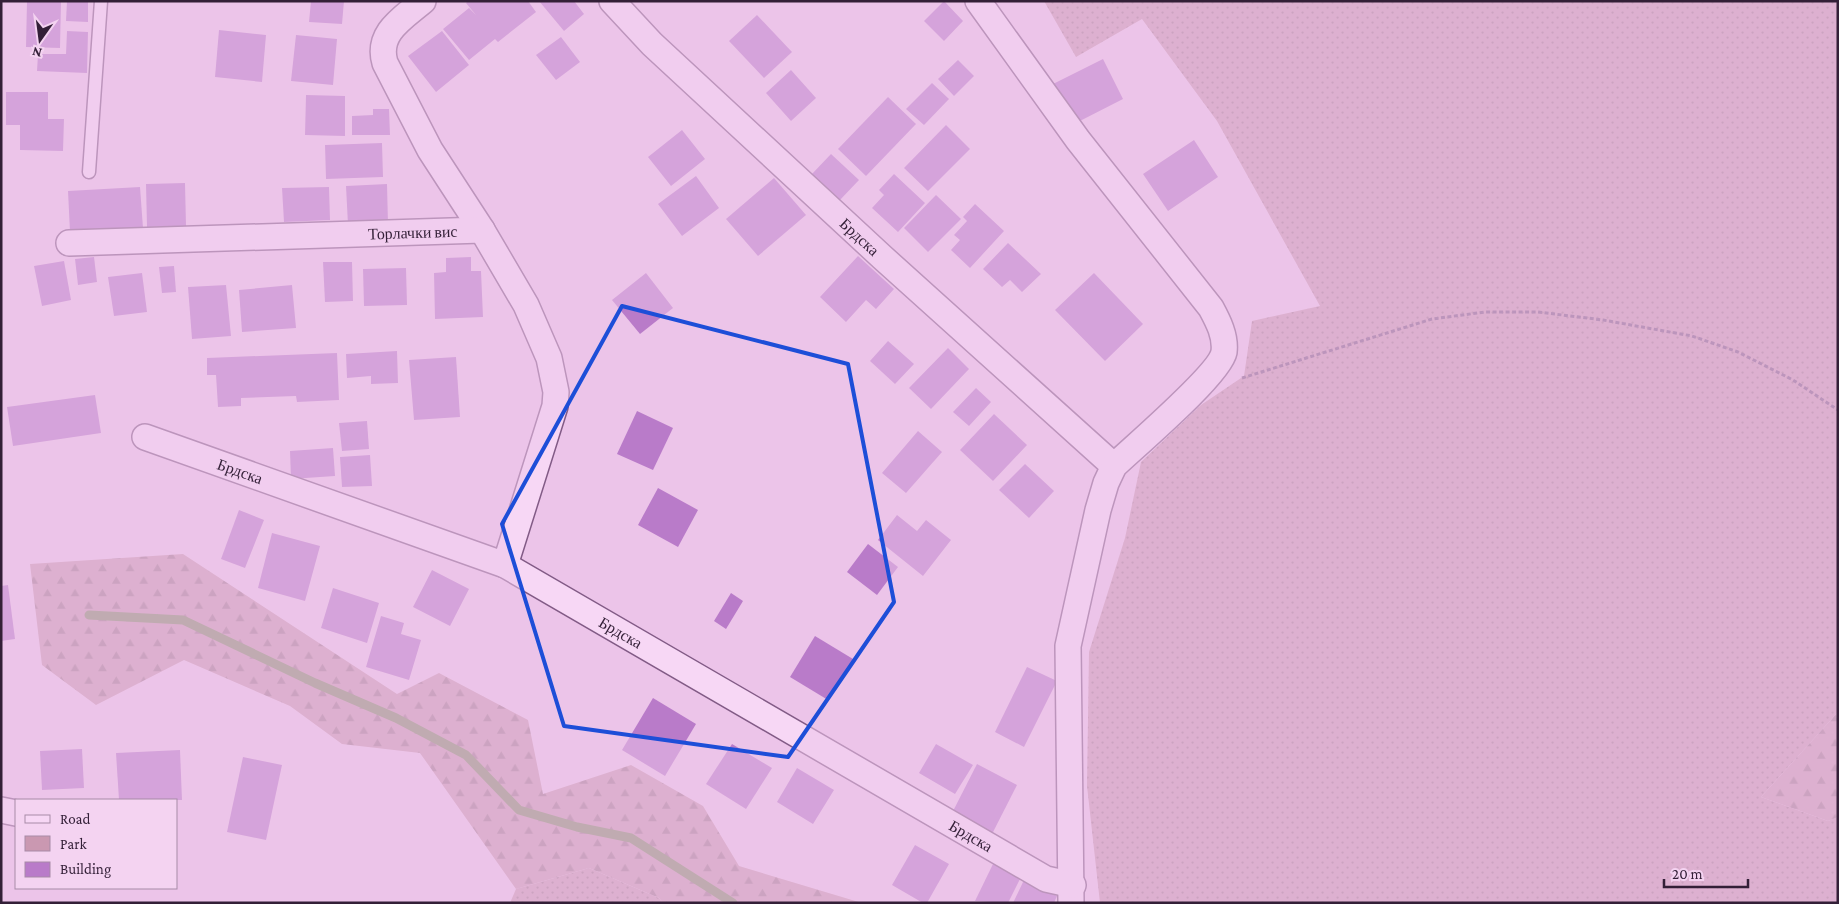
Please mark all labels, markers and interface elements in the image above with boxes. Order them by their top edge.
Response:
north arrow [15,15,65,65]
text: N [30,44,43,62]
street label: Брдска [837,214,883,259]
street label: Торлачки вис [368,222,458,243]
street label: Брдска [215,455,265,487]
street label: Брдска [596,613,645,651]
legend [15,799,178,889]
text: Road [60,811,91,827]
street label: Брдска [947,816,996,855]
text: Park [60,836,87,852]
scale bar [1664,856,1748,888]
text: Building [60,861,111,878]
text: 20 m [1672,866,1703,882]

